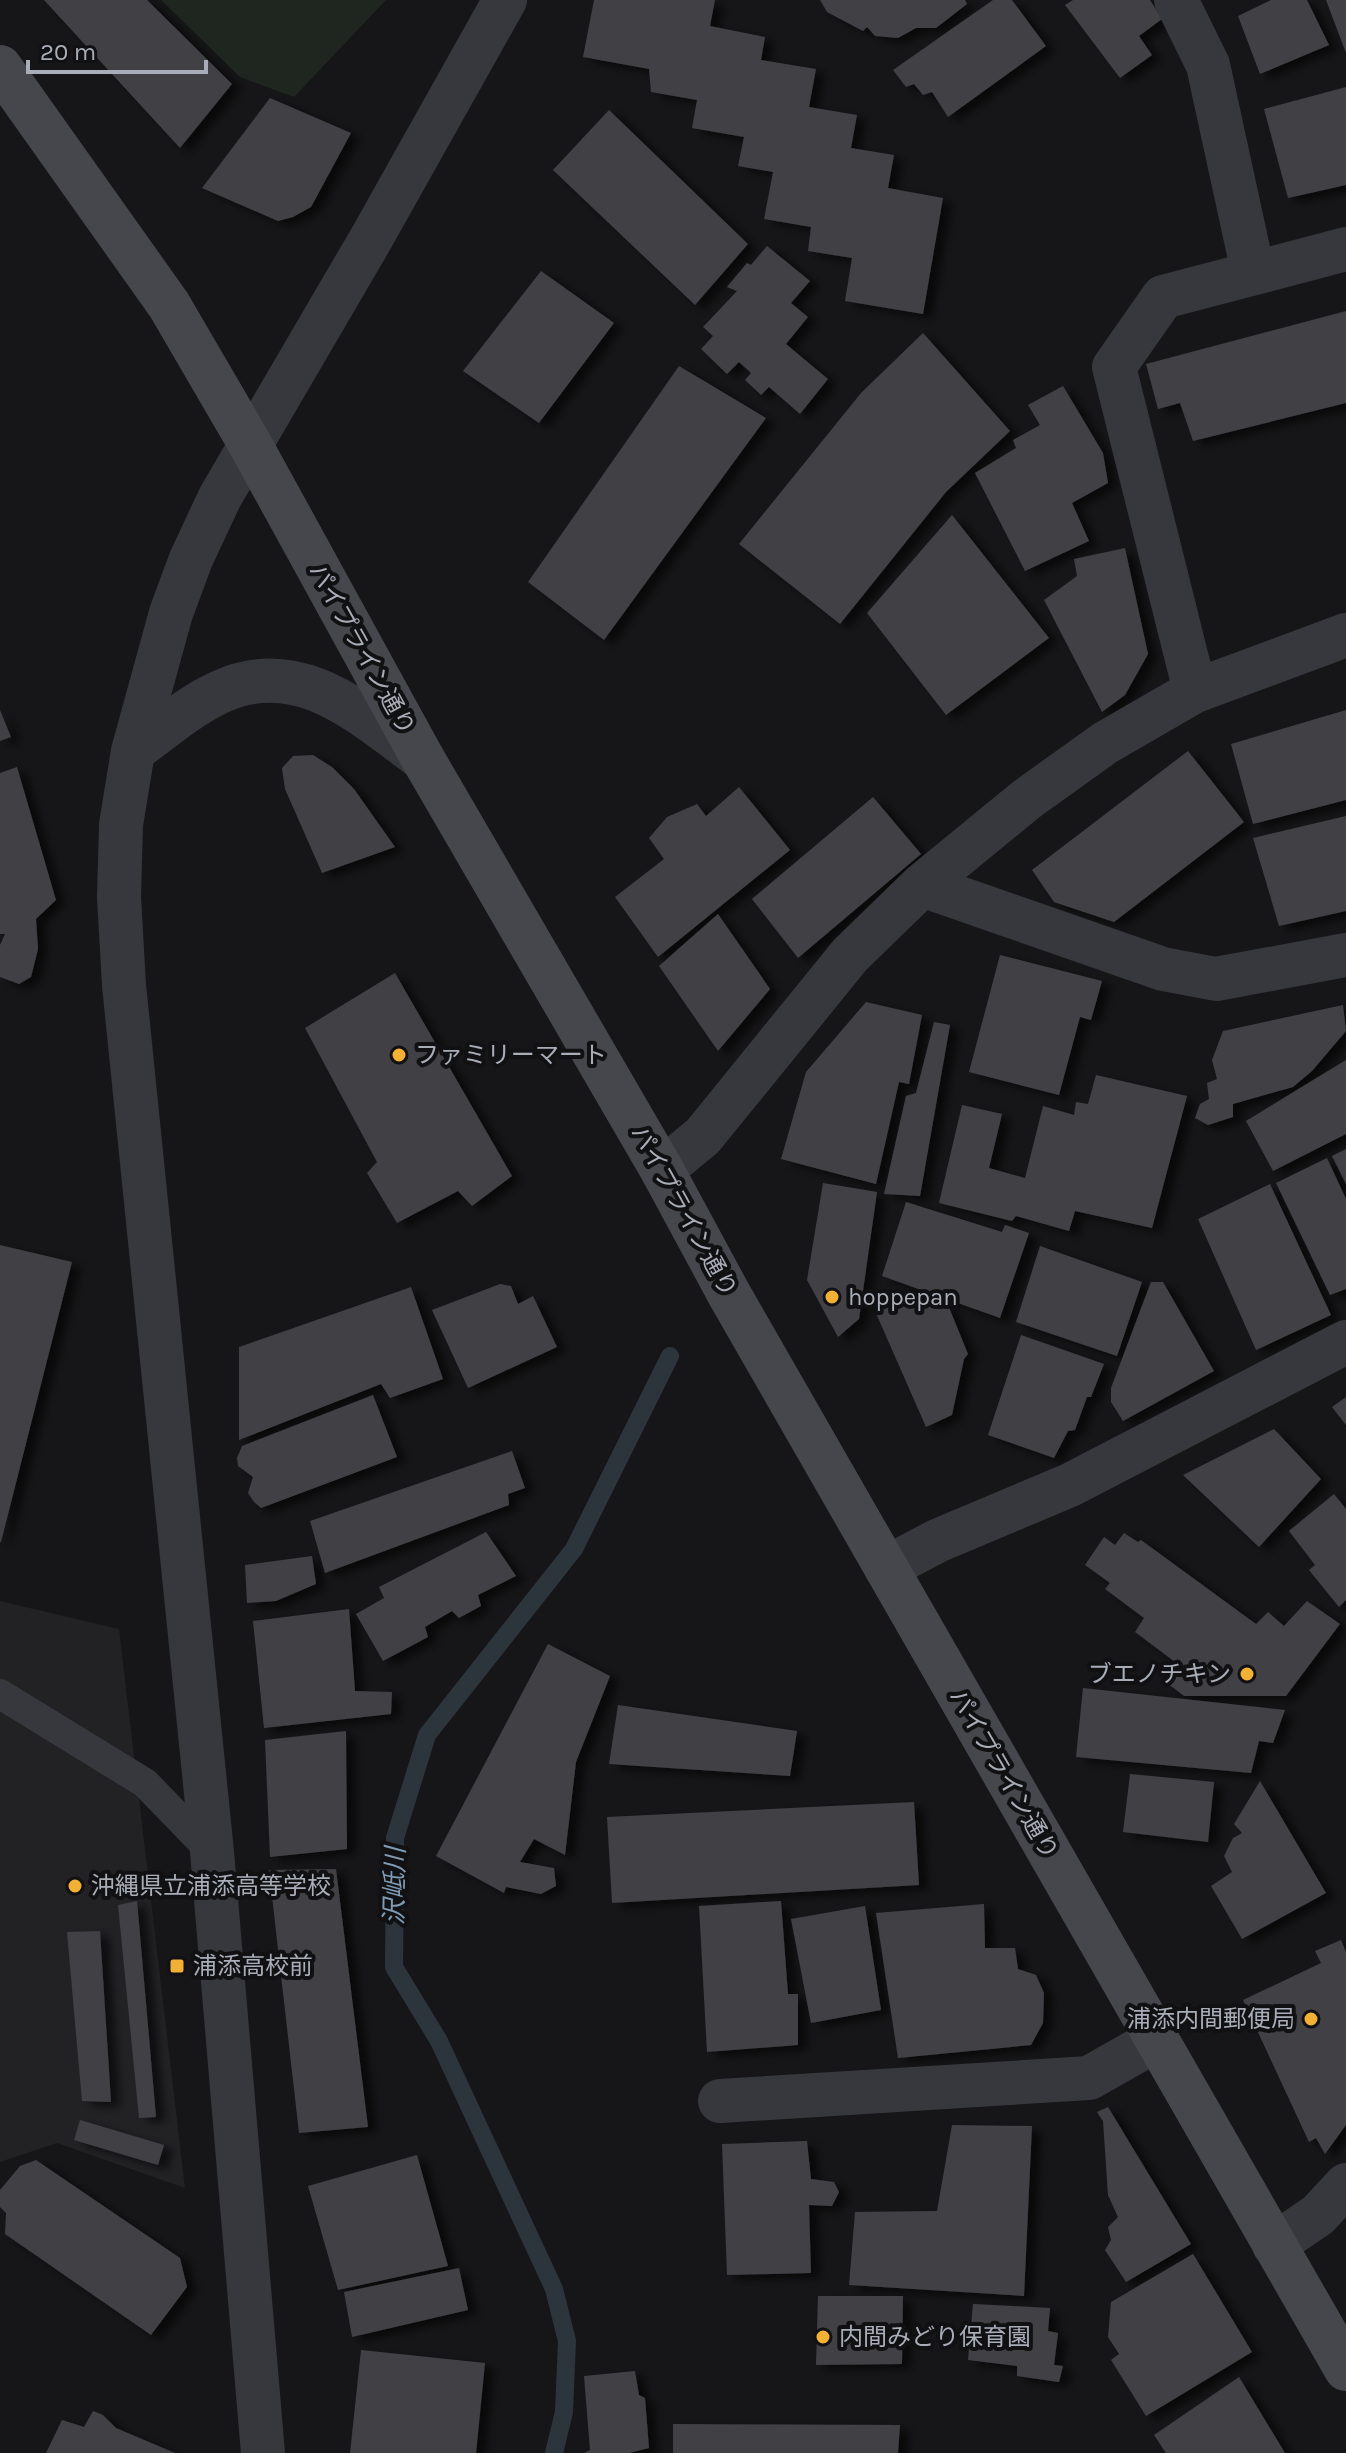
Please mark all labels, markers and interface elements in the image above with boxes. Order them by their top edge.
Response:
scale bar [28,24,206,74]
text: 20 m [40,38,96,66]
street label: パイプライン通り [303,558,421,740]
place label: ファミリーマート [415,1041,607,1069]
marker: ファミリーマート [390,1046,408,1064]
street label: パイプライン通り [625,1120,743,1302]
place label: hoppepan [848,1283,958,1311]
marker: hoppepan [823,1288,841,1306]
place label: ブエノチキン [1088,1660,1231,1688]
marker: ブエノチキン [1238,1665,1256,1683]
street label: パイプライン通り [944,1684,1064,1864]
water label: 沢岻川 [379,1844,411,1925]
place label: 沖縄県立浦添高等学校 [91,1872,331,1900]
marker: 沖縄県立浦添高等学校 [66,1877,84,1895]
place label: 浦添高校前 [193,1952,313,1980]
marker: 浦添高校前 [168,1957,186,1975]
place label: 浦添内間郵便局 [1127,2005,1295,2033]
marker: 浦添内間郵便局 [1302,2010,1320,2028]
place label: 内間みどり保育園 [839,2323,1031,2351]
marker: 内間みどり保育園 [814,2328,832,2346]

